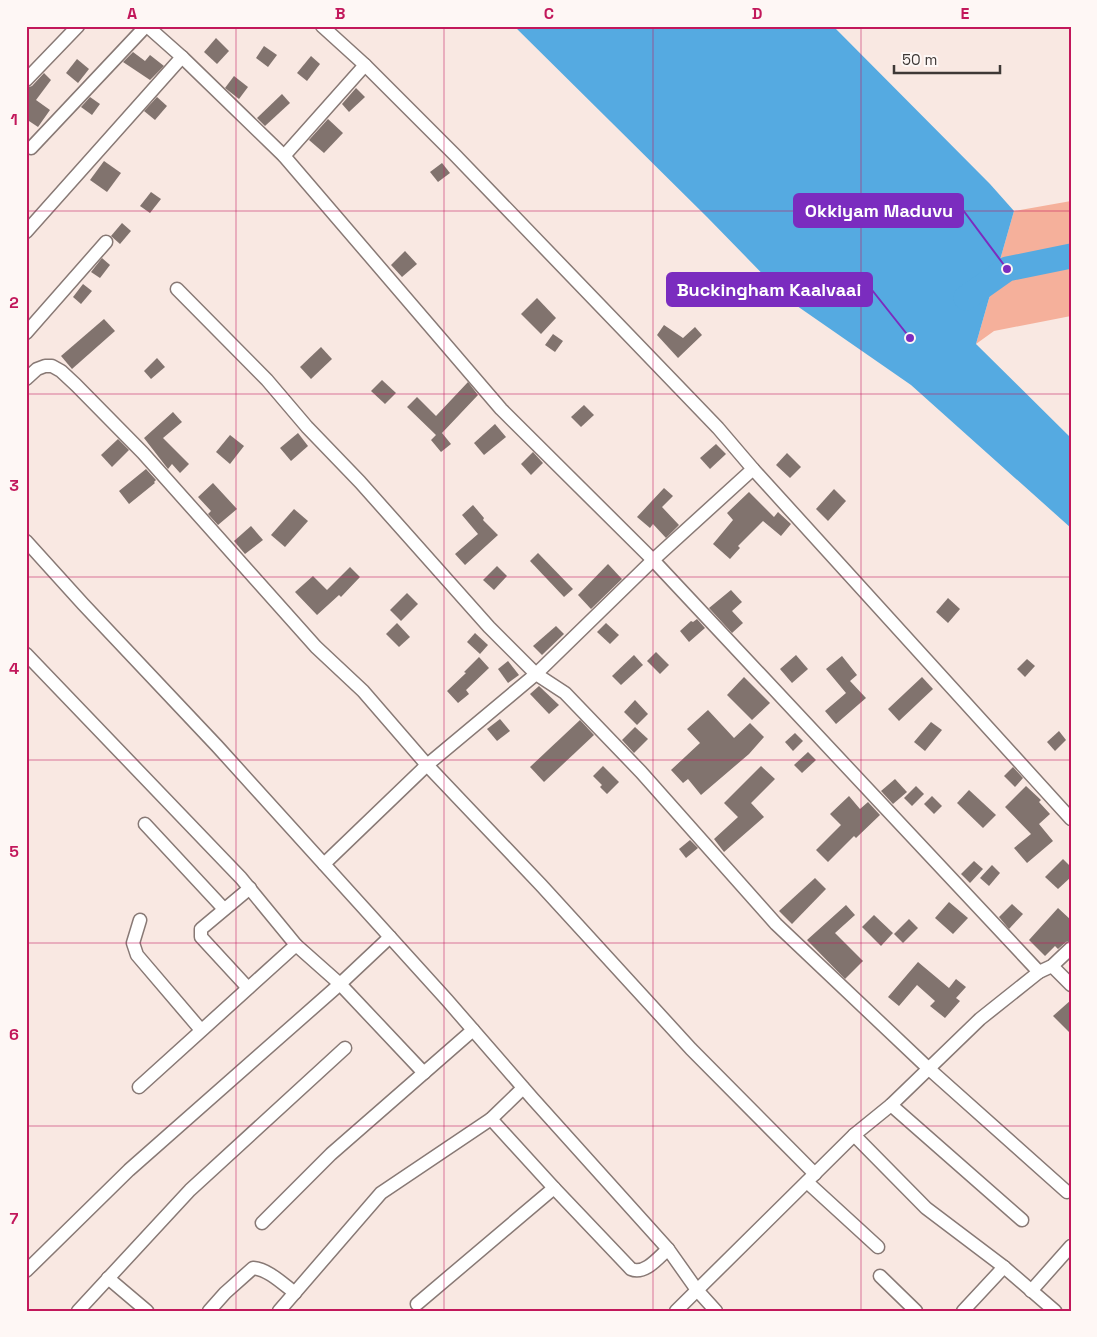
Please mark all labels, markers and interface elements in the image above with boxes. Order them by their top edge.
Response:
text: A [127,3,137,24]
text: B [335,3,345,24]
text: C [544,3,554,24]
text: D [752,3,762,24]
text: E [961,3,970,24]
scale bar [894,42,1001,74]
text: 50 m [902,50,937,69]
text: 1 [10,109,18,130]
callout: Okkiyam Maduvu [794,194,963,227]
text: Okkiyam Maduvu [805,199,953,222]
callout: Buckingham Kaalvaai [667,273,872,306]
text: Buckingham Kaalvaai [677,278,861,301]
text: 2 [9,292,19,313]
text: 3 [9,475,19,496]
text: 4 [9,658,19,679]
text: 5 [9,841,19,862]
text: 6 [9,1024,19,1045]
text: 7 [10,1208,19,1229]

